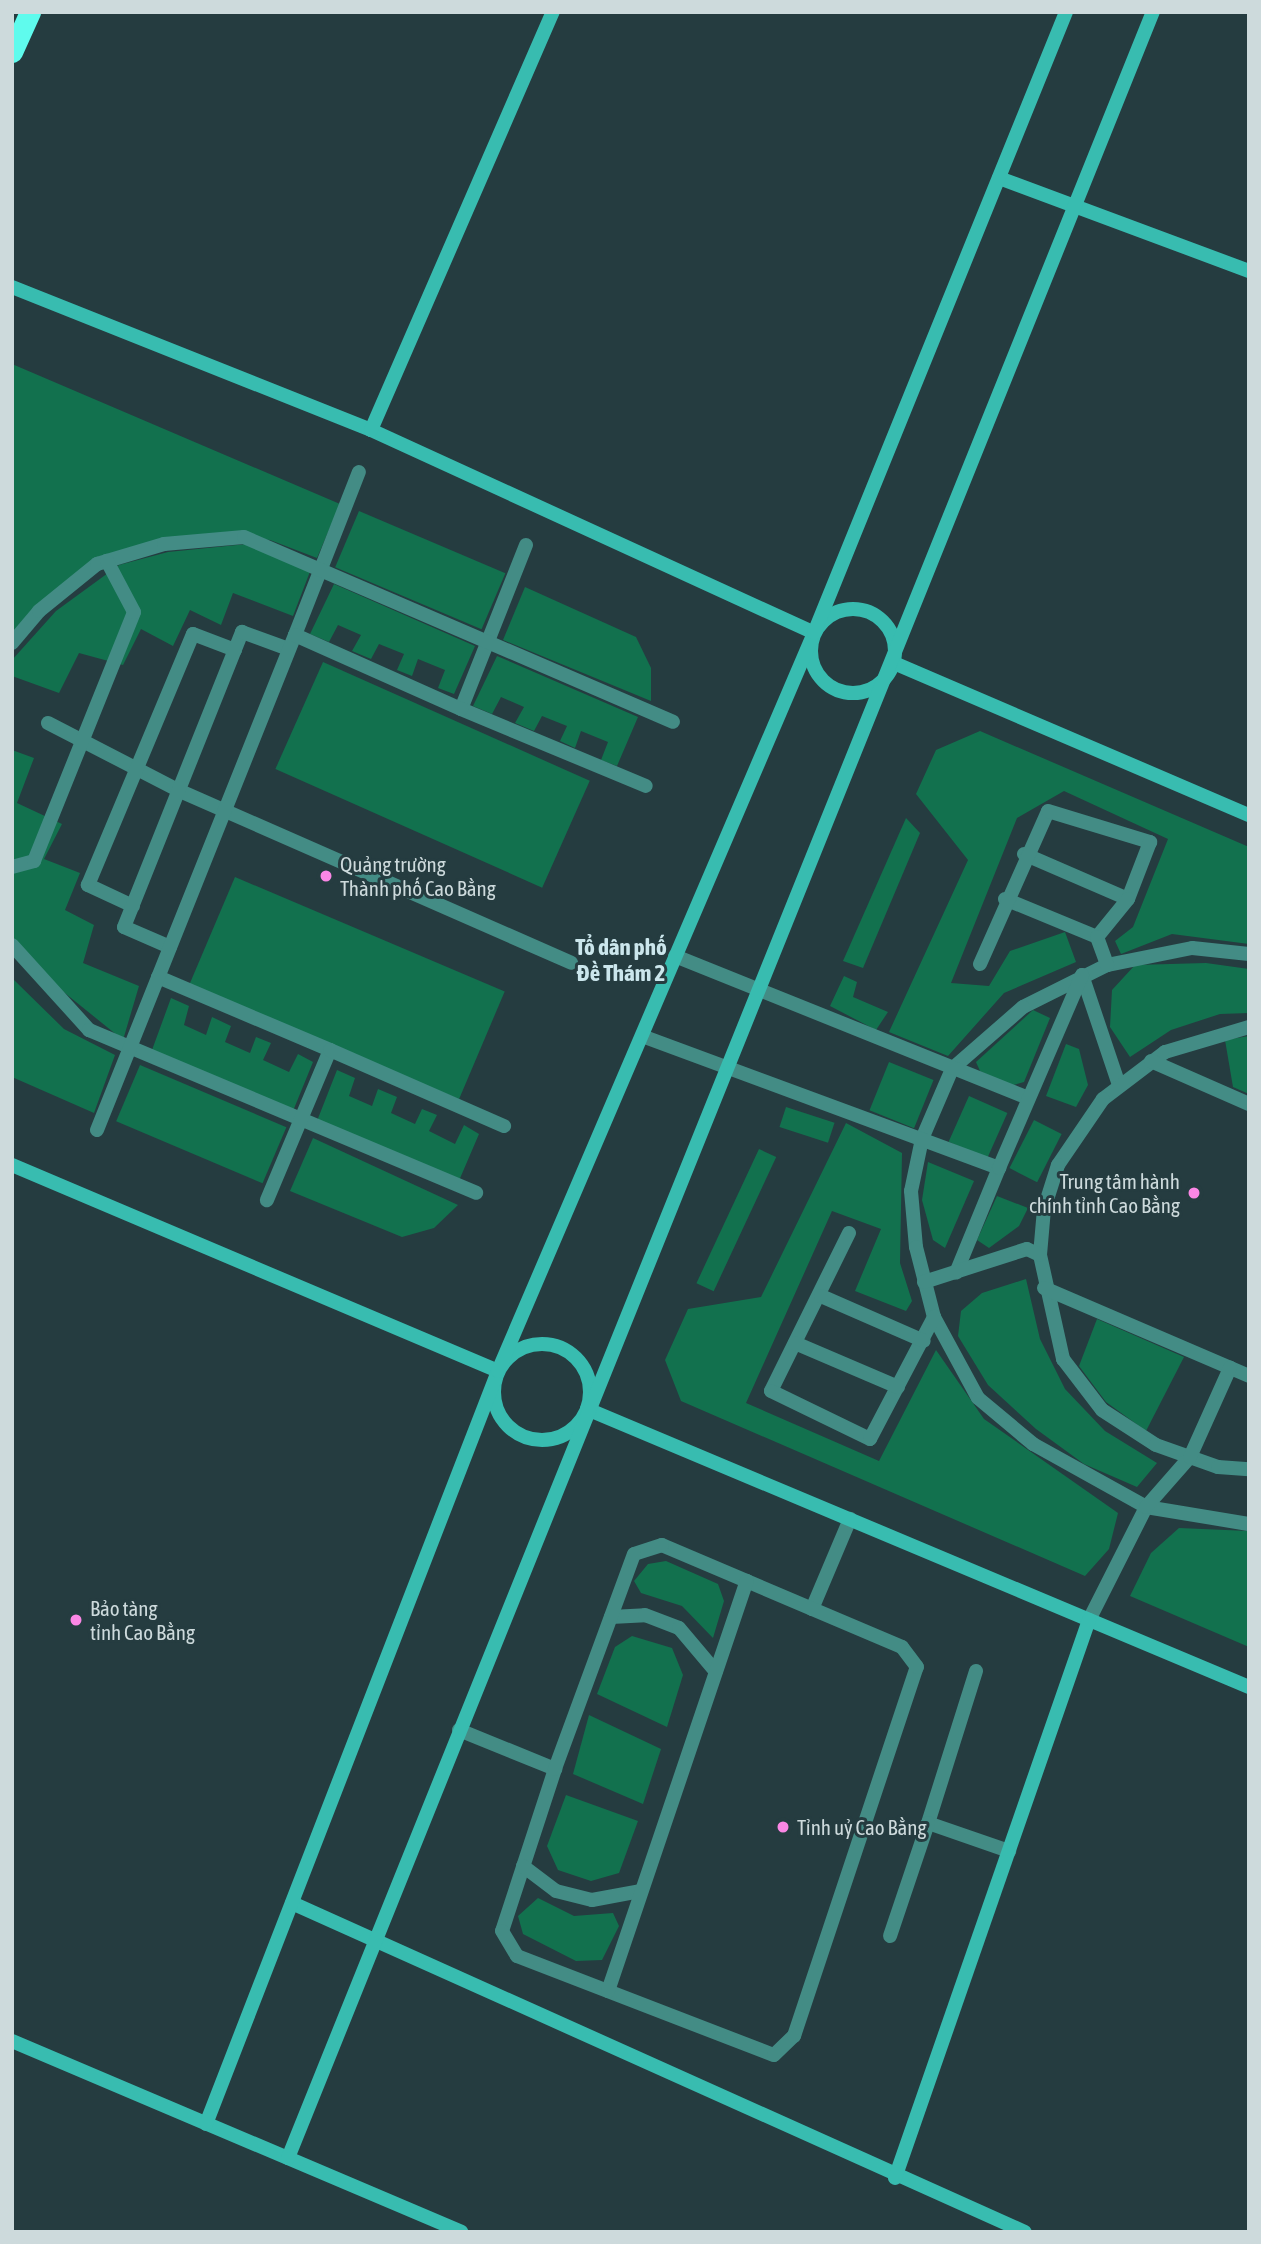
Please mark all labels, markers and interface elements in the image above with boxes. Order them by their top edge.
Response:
place label: Quảng trường Thành phố Cao Bằng [340,851,496,901]
marker: Quảng trường Thành phố Cao Bằng [318,868,334,884]
district label: Tổ dân phố Đề Thám 2 [575,933,667,987]
place label: Trung tâm hành chính tỉnh Cao Bằng [1029,1168,1180,1218]
marker: Trung tâm hành chính tỉnh Cao Bằng [1186,1185,1202,1201]
place label: Bảo tàng tỉnh Cao Bằng [90,1595,195,1645]
marker: Bảo tàng tỉnh Cao Bằng [68,1612,84,1628]
place label: Tỉnh uỷ Cao Bằng [797,1814,926,1840]
marker: Tỉnh uỷ Cao Bằng [775,1819,791,1835]

